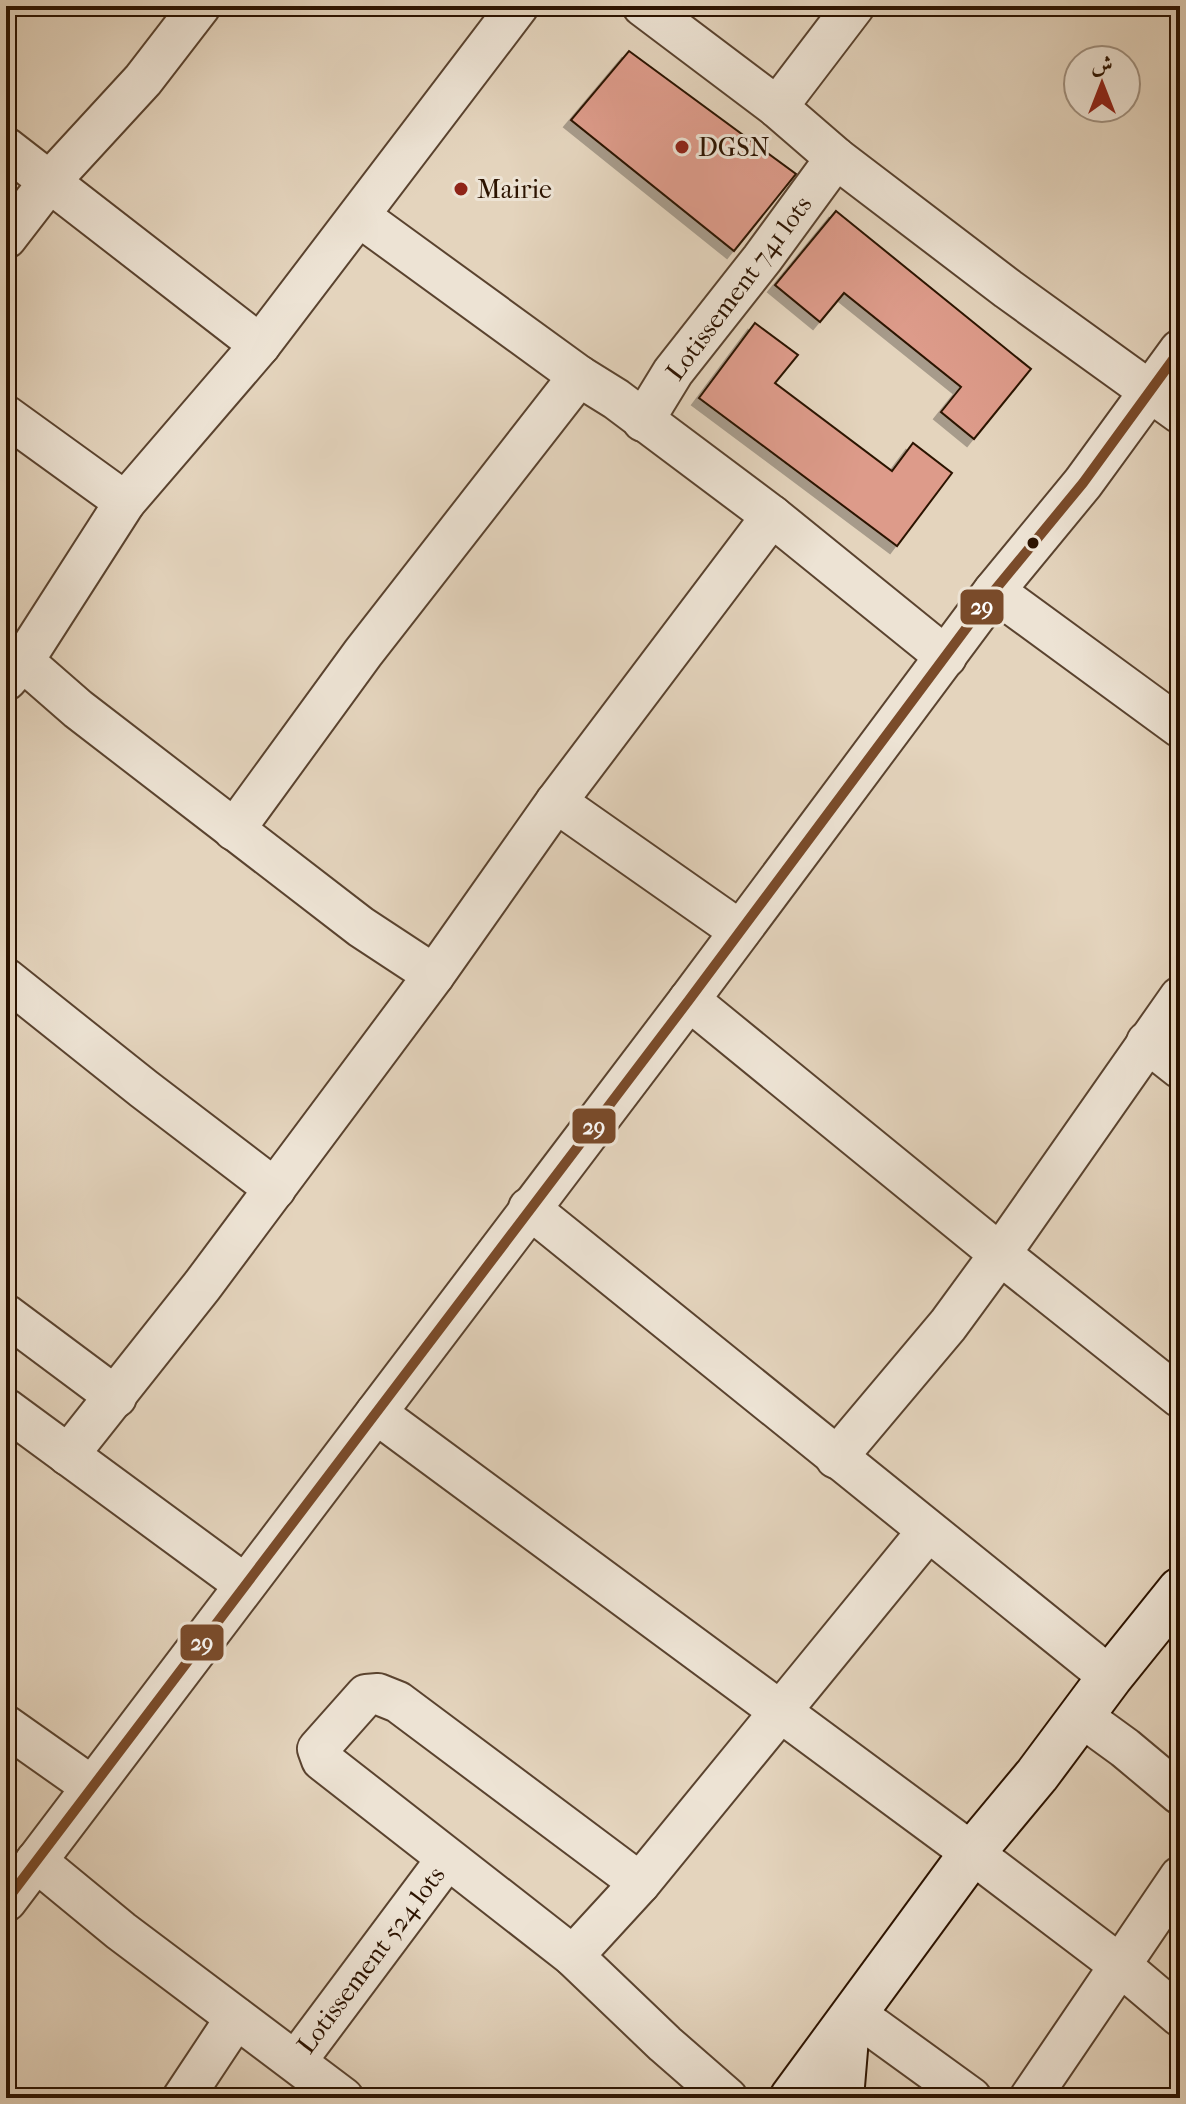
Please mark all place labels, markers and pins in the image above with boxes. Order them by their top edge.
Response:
place label: DGSN [698,132,770,163]
marker: DGSN [673,138,691,156]
place label: Mairie [477,174,552,205]
marker: Mairie [452,180,470,198]
unlabelled marker [1025,535,1041,551]

